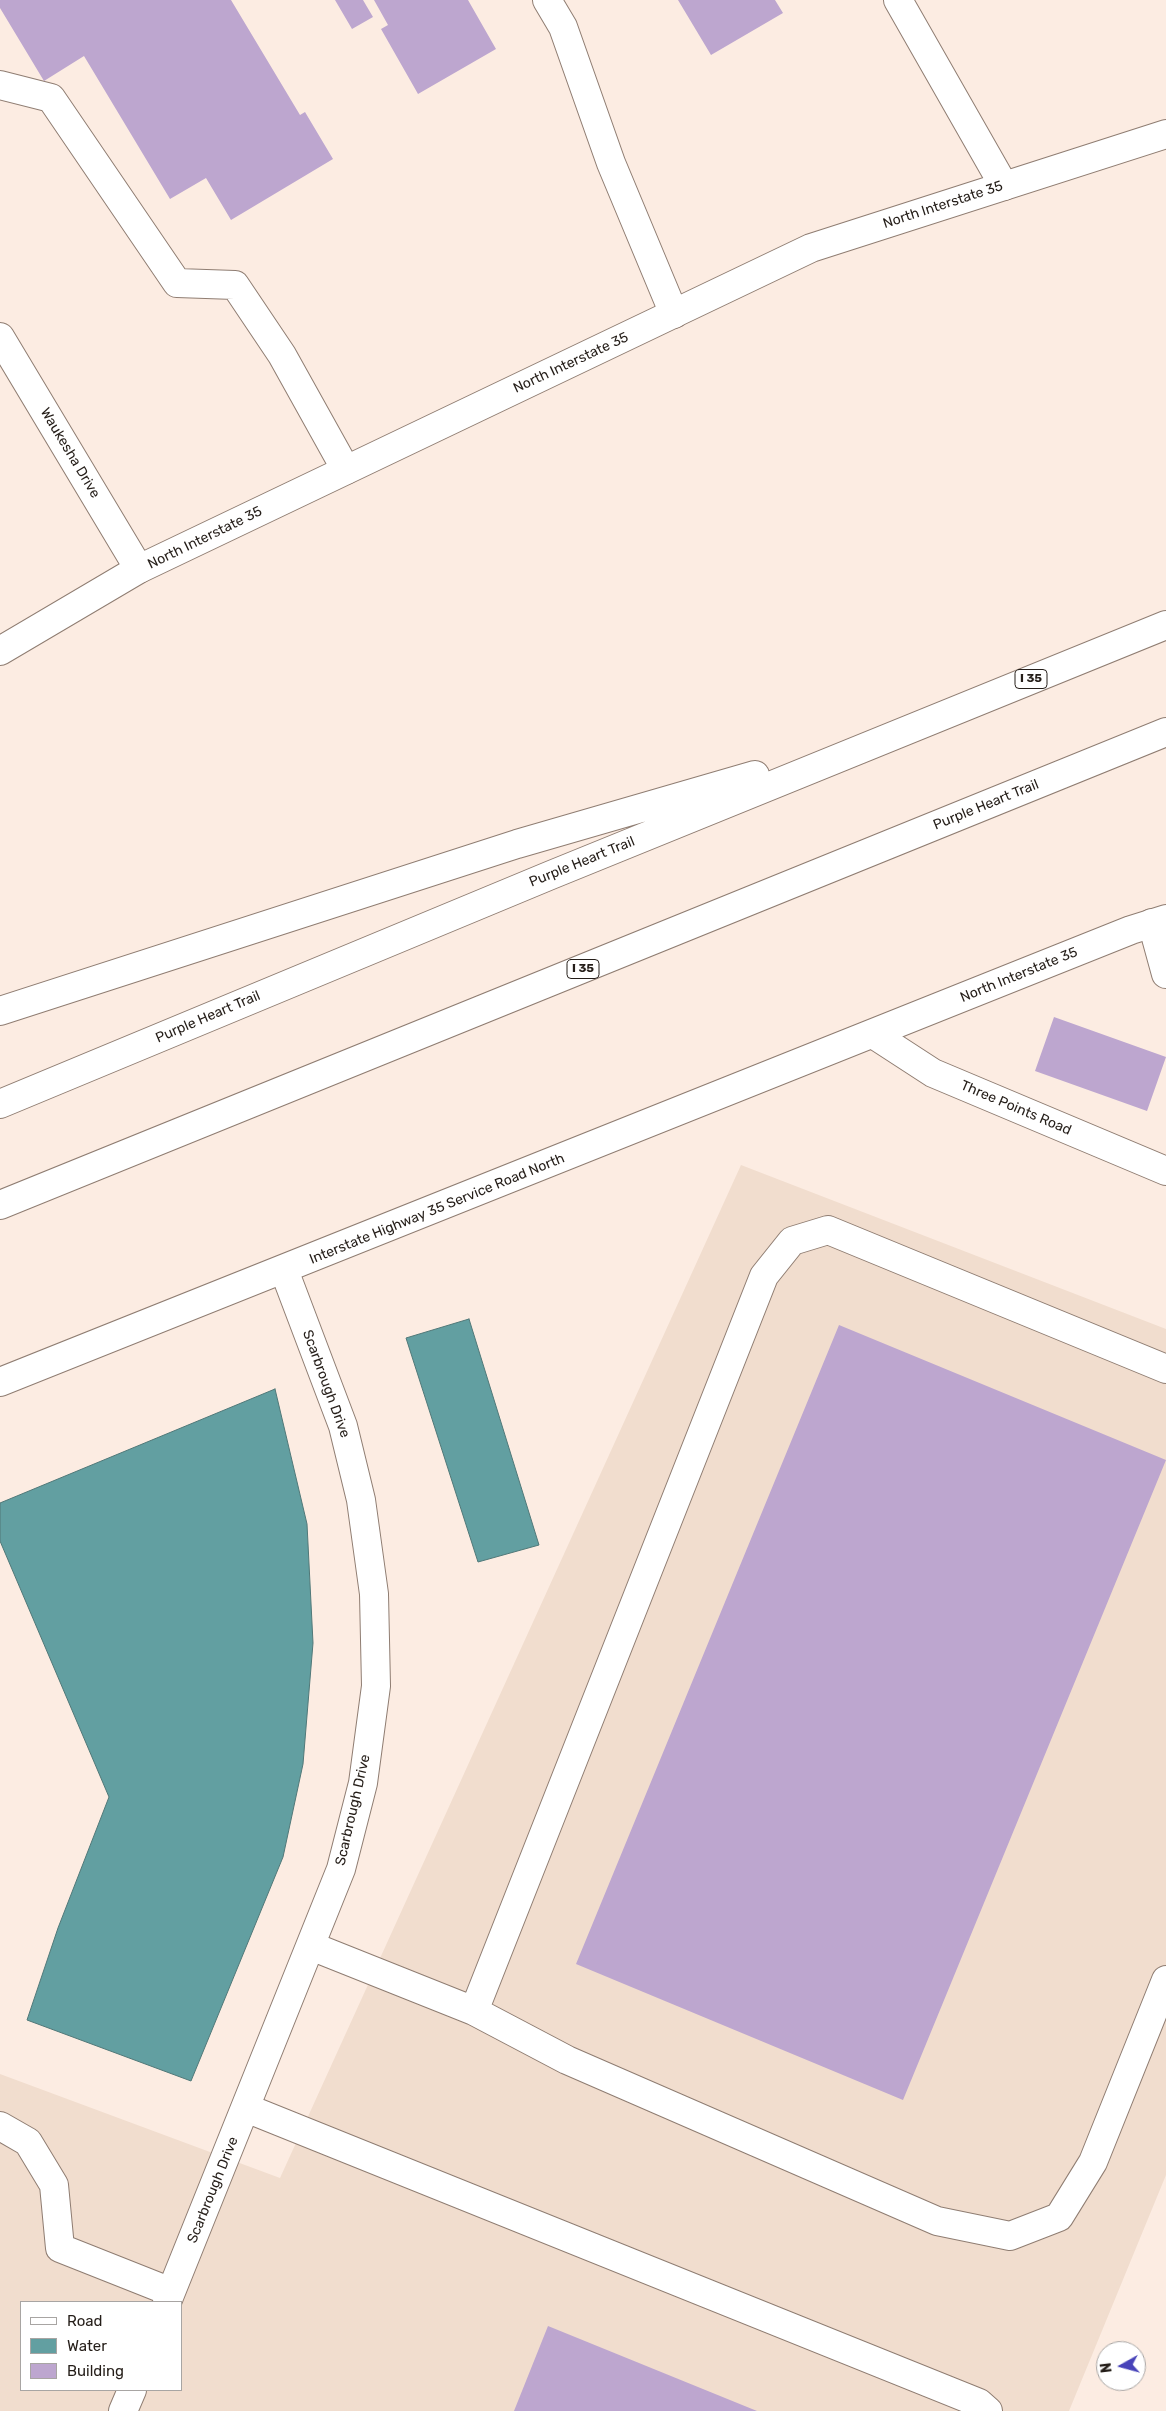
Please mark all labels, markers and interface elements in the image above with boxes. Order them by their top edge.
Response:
street label: North Interstate 35 [881,178,1005,232]
street label: North Interstate 35 [511,329,631,397]
street label: Waukesha Drive [36,405,104,501]
street label: North Interstate 35 [145,503,265,573]
road number: I 35 [1015,670,1047,689]
street label: Purple Heart Trail [931,776,1041,834]
street label: Purple Heart Trail [527,833,637,891]
street label: North Interstate 35 [958,944,1080,1006]
road number: I 35 [567,960,599,979]
street label: Purple Heart Trail [153,987,263,1047]
street label: Three Points Road [958,1077,1074,1139]
street label: Interstate Highway 35 Service Road North [307,1150,567,1268]
street label: Scarbrough Drive [299,1328,353,1440]
street label: Scarbrough Drive [332,1753,374,1867]
street label: Scarbrough Drive [184,2134,242,2246]
legend [20,2301,182,2391]
text: Road [67,2312,103,2330]
text: Water [67,2337,107,2355]
north arrow [1096,2341,1146,2391]
text: Building [67,2362,124,2380]
text: N [1098,2362,1116,2374]

